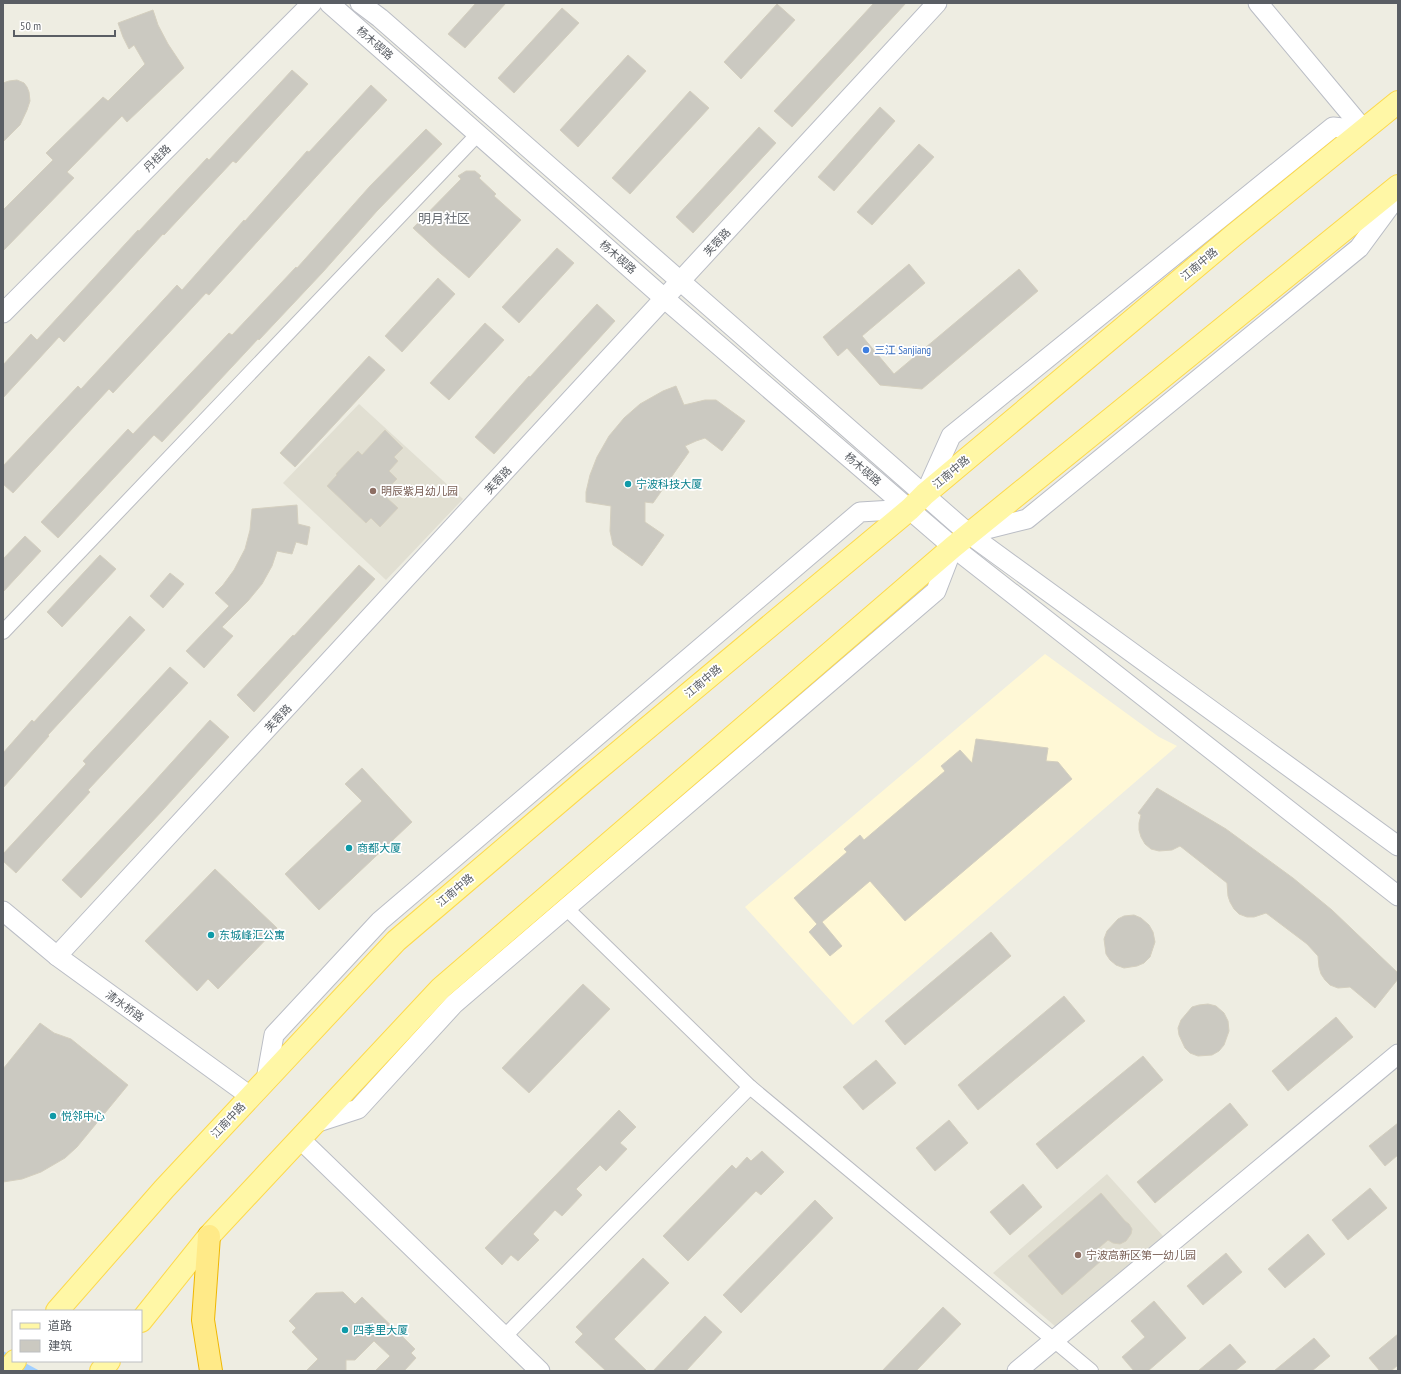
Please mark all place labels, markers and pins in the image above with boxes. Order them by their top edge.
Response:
place label: 三江 Sanjiang [874,343,931,357]
marker: 三江 Sanjiang [861,345,871,355]
place label: 宁波科技大厦 [636,477,702,491]
marker: 宁波科技大厦 [623,479,633,489]
place label: 明辰紫月幼儿园 [381,484,458,498]
marker: 明辰紫月幼儿园 [368,486,378,496]
place label: 商都大厦 [357,841,401,855]
marker: 商都大厦 [344,843,354,853]
place label: 东城峰汇公寓 [219,928,285,942]
marker: 东城峰汇公寓 [206,930,216,940]
place label: 悦邻中心 [61,1109,105,1123]
marker: 悦邻中心 [48,1111,58,1121]
place label: 宁波高新区第一幼儿园 [1086,1248,1196,1262]
marker: 宁波高新区第一幼儿园 [1073,1250,1083,1260]
place label: 四季里大厦 [353,1323,408,1337]
marker: 四季里大厦 [340,1325,350,1335]

